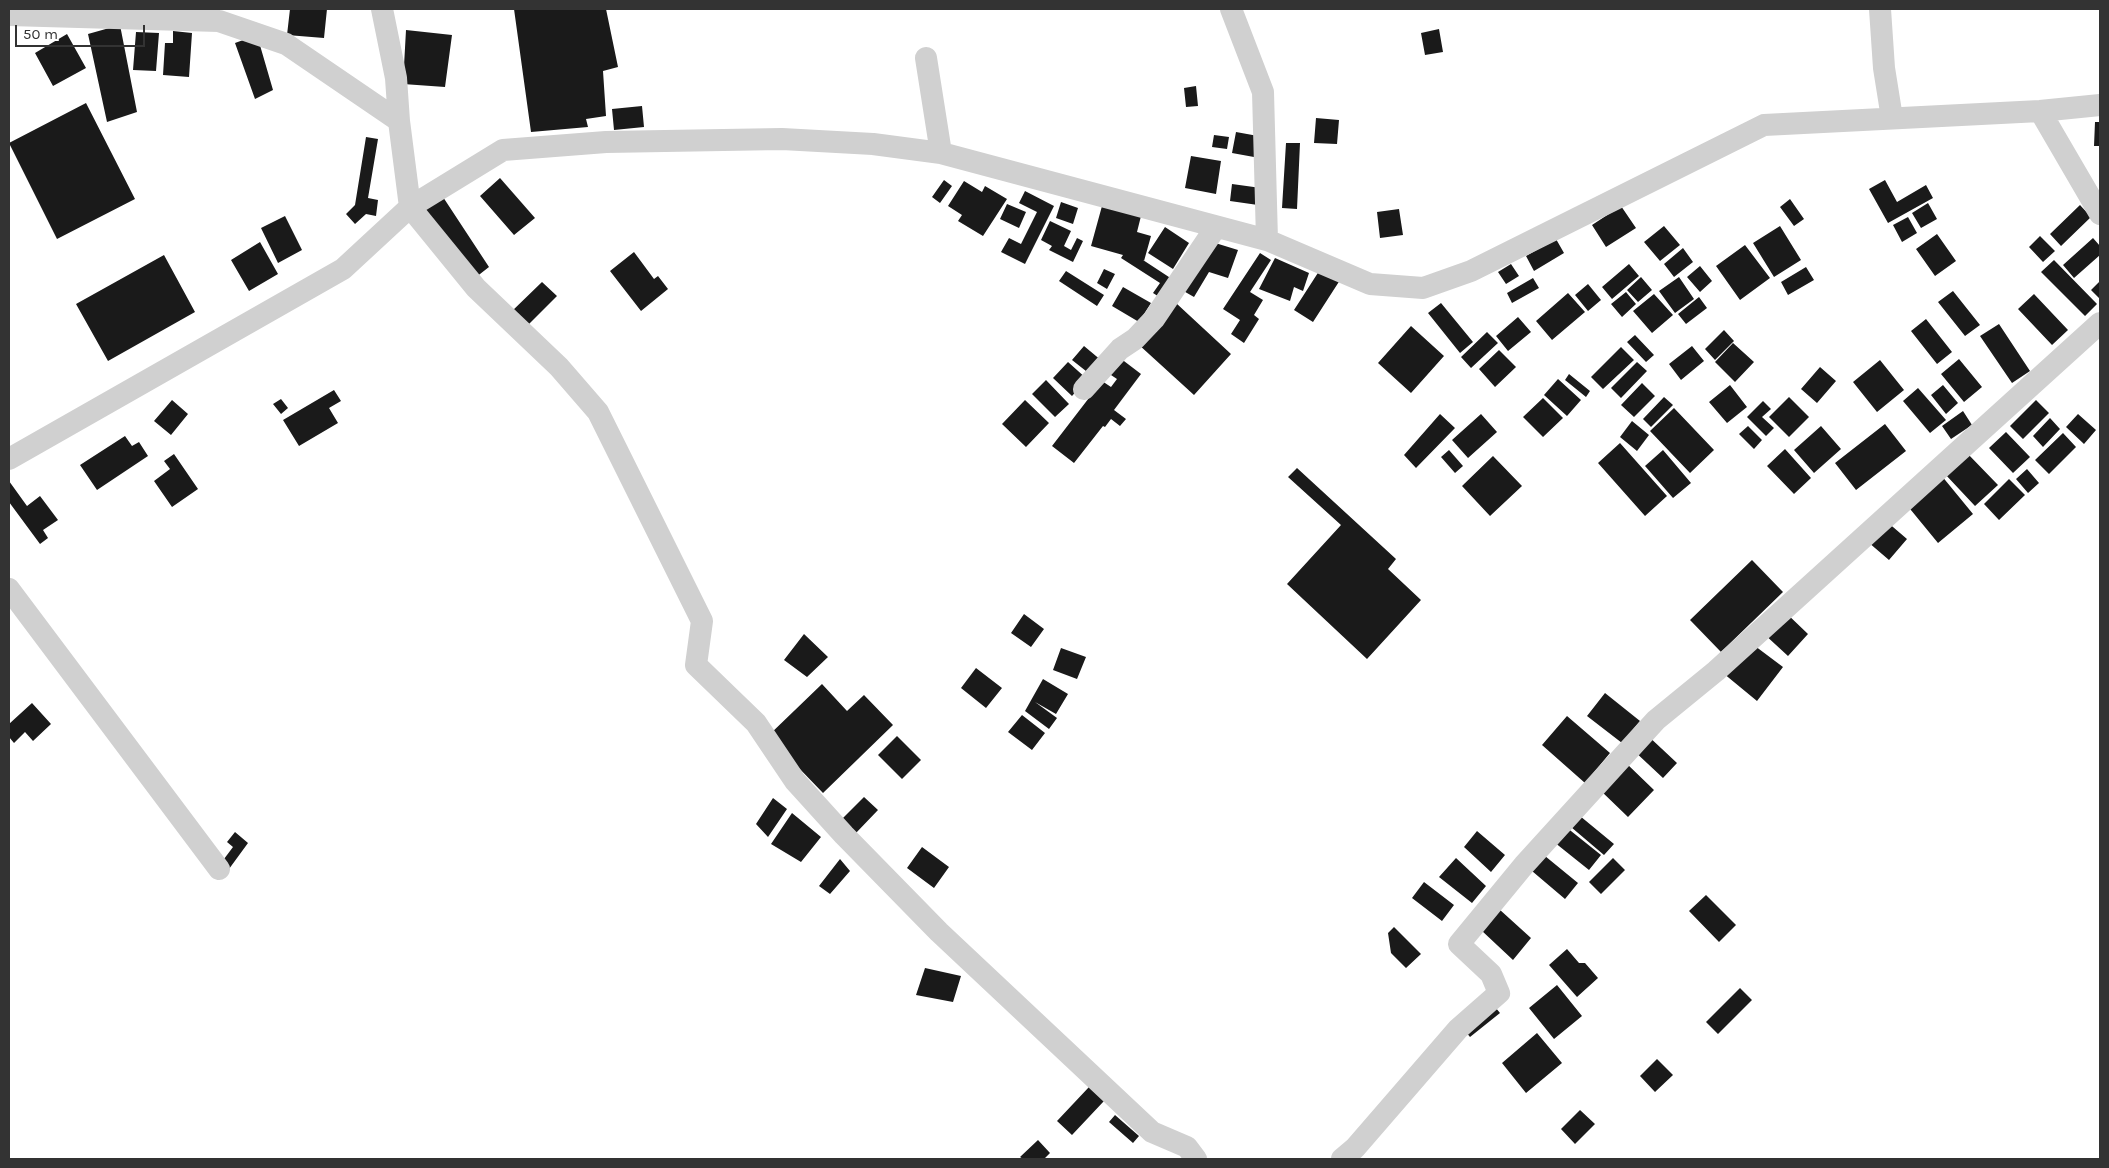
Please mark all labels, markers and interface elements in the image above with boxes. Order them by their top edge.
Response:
scale bar [18,15,148,47]
text: 50 m [23,25,58,43]

